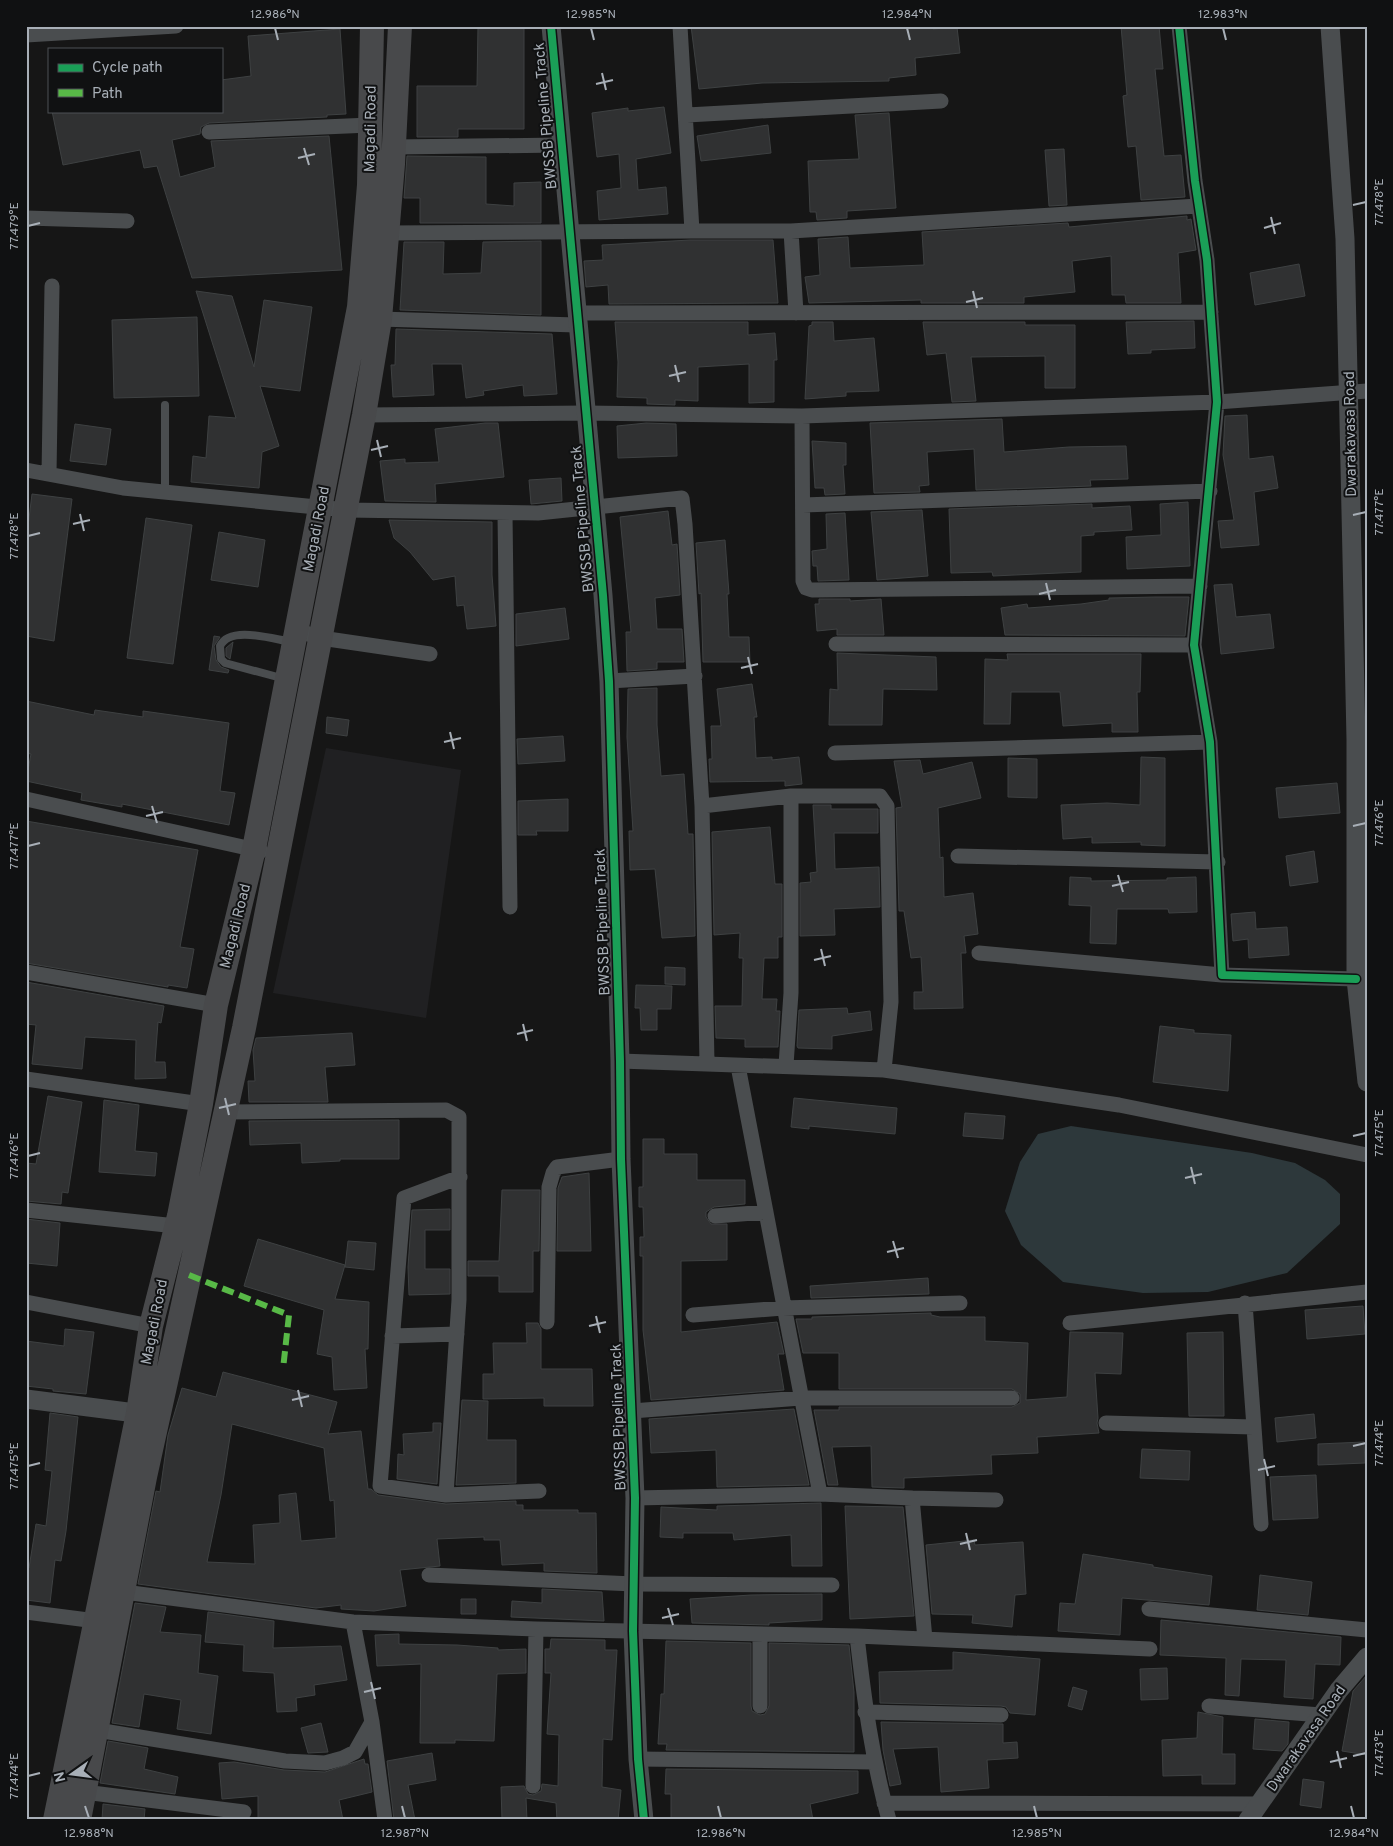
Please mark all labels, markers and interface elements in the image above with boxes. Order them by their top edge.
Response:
text: 12.986°N [250,7,300,23]
text: 12.985°N [566,7,616,23]
text: 12.984°N [882,7,932,23]
text: 12.983°N [1198,7,1248,23]
street label: BWSSB Pipeline Track [531,42,562,190]
legend [48,48,222,112]
text: Cycle path [92,59,163,78]
text: Path [92,85,123,104]
street label: Magadi Road [361,85,382,173]
text: 77.478°E [1372,178,1388,226]
text: 77.479°E [7,202,23,250]
street label: Dwarakavasa Road [1341,371,1362,497]
street label: BWSSB Pipeline Track [568,445,599,593]
street label: Magadi Road [300,485,335,574]
text: 77.477°E [1372,489,1388,535]
text: 77.478°E [7,512,23,560]
text: 77.476°E [1372,800,1388,846]
text: 77.477°E [7,823,23,869]
street label: BWSSB Pipeline Track [591,848,616,996]
street label: Magadi Road [217,882,256,971]
text: 77.475°E [1372,1109,1388,1157]
text: 77.476°E [7,1133,23,1179]
street label: Magadi Road [138,1278,173,1367]
street label: BWSSB Pipeline Track [607,1343,632,1491]
text: 77.474°E [1372,1420,1388,1466]
text: 77.475°E [7,1442,23,1490]
street label: Dwarakavasa Road [1263,1682,1351,1796]
text: 77.473°E [1372,1729,1388,1777]
north arrow [48,1748,98,1798]
text: 77.474°E [7,1753,23,1799]
text: N [51,1770,70,1784]
text: 12.988°N [64,1826,114,1842]
text: 12.987°N [381,1826,429,1842]
text: 12.986°N [696,1826,746,1842]
text: 12.985°N [1012,1826,1062,1842]
text: 12.984°N [1329,1826,1379,1842]

